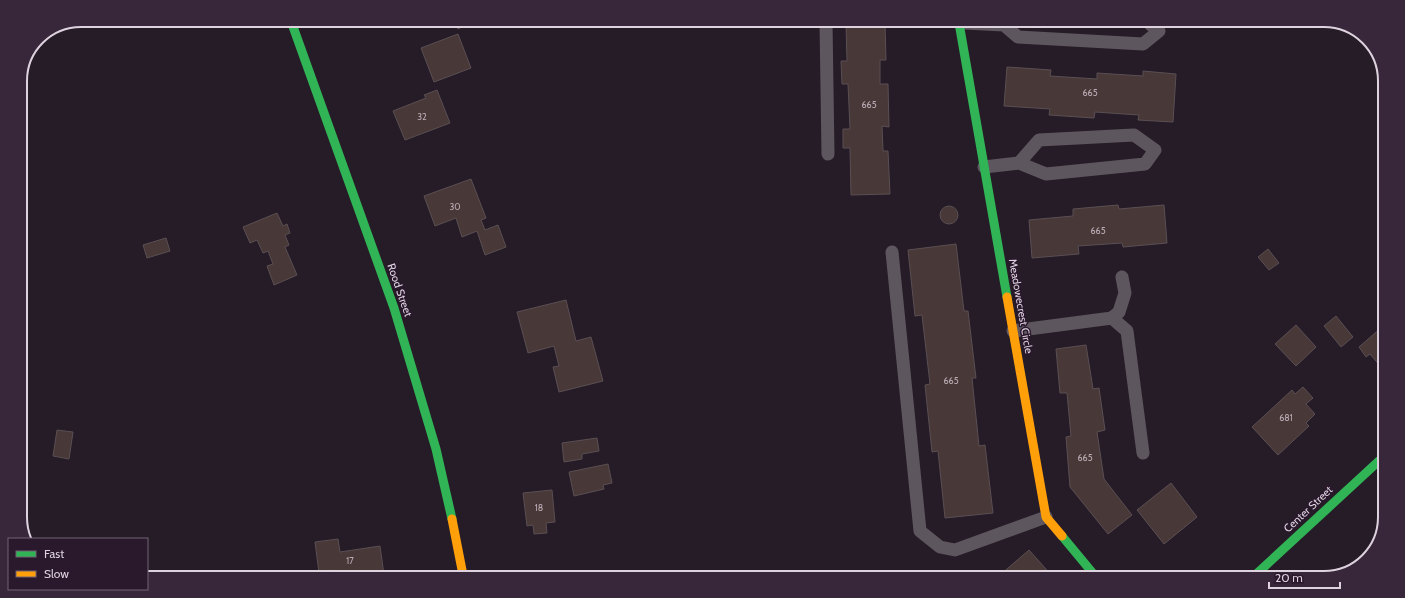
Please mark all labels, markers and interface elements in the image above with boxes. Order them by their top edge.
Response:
house number: 665 [1082,87,1098,98]
house number: 665 [861,99,877,110]
house number: 32 [417,111,427,122]
house number: 30 [449,201,461,212]
house number: 665 [1090,225,1106,236]
street label: Meadowecrest Circle [1006,258,1036,355]
street label: Rood Street [384,262,416,319]
house number: 665 [943,375,959,386]
house number: 681 [1279,412,1293,423]
house number: 665 [1077,452,1093,463]
street label: Center Street [1281,483,1336,535]
house number: 18 [535,502,543,513]
legend [8,538,148,590]
text: Fast [44,546,64,561]
house number: 17 [346,555,354,566]
scale bar [1269,564,1340,590]
text: Slow [44,566,69,581]
text: 20 m [1275,570,1303,585]

